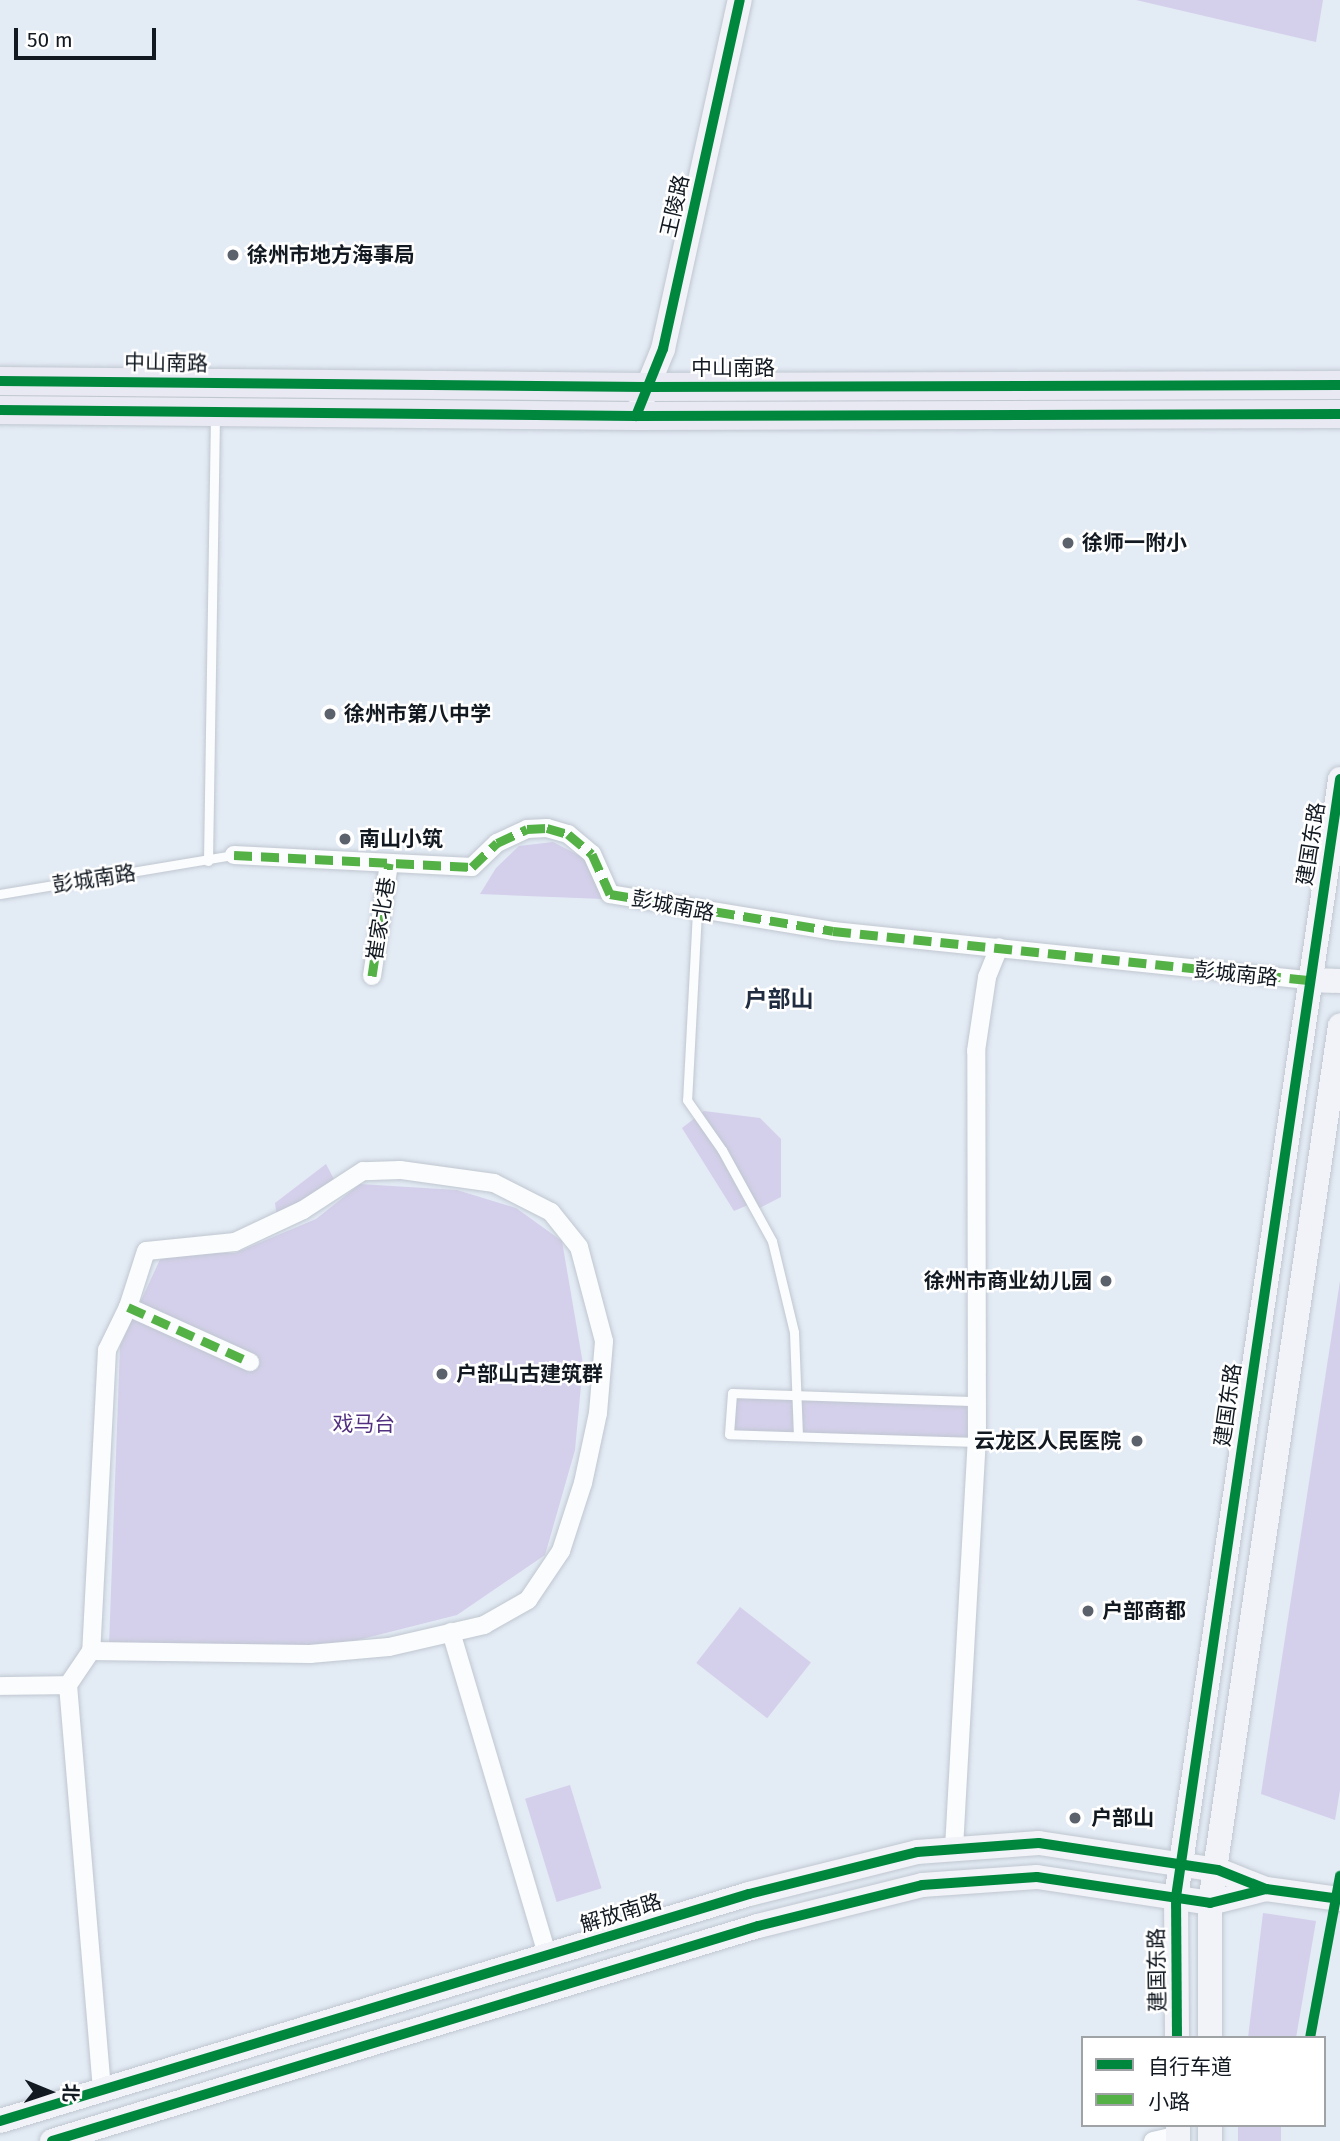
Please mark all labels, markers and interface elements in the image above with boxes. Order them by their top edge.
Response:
scale bar [18,14,159,58]
text: 50 m [27,27,73,53]
street label: 王陵路 [656,172,694,240]
place label: 徐州市地方海事局 [247,242,415,268]
marker: 徐州市地方海事局 [225,247,241,263]
street label: 中山南路 [124,350,208,376]
street label: 中山南路 [691,355,775,381]
place label: 徐师一附小 [1082,530,1187,556]
marker: 徐师一附小 [1060,535,1076,551]
place label: 徐州市第八中学 [344,701,491,727]
marker: 徐州市第八中学 [322,706,338,722]
street label: 建国东路 [1292,801,1330,887]
place label: 南山小筑 [359,826,443,852]
marker: 南山小筑 [337,831,353,847]
street label: 彭城南路 [51,860,137,898]
street label: 崔家北巷 [362,876,400,962]
street label: 彭城南路 [629,886,717,926]
street label: 彭城南路 [1193,957,1279,991]
district label: 户部山 [745,985,813,1013]
place label: 徐州市商业幼儿园 [924,1268,1092,1294]
marker: 徐州市商业幼儿园 [1098,1273,1114,1289]
place label: 户部山古建筑群 [456,1361,603,1387]
street label: 建国东路 [1210,1362,1246,1448]
marker: 户部山古建筑群 [434,1366,450,1382]
park label: 戏马台 [333,1411,395,1437]
place label: 云龙区人民医院 [974,1428,1121,1454]
marker: 云龙区人民医院 [1127,1431,1147,1451]
place label: 户部商都 [1102,1598,1186,1624]
marker: 户部商都 [1080,1603,1096,1619]
place label: 户部山 [1091,1805,1154,1831]
marker: 户部山 [1065,1808,1085,1828]
street label: 解放南路 [577,1889,665,1937]
street label: 建国东路 [1144,1928,1170,2012]
legend [1081,2036,1326,2127]
text: 自行车道 [1148,2054,1232,2080]
north arrow [14,2057,84,2127]
text: 北 [59,2083,82,2103]
text: 小路 [1148,2089,1190,2115]

